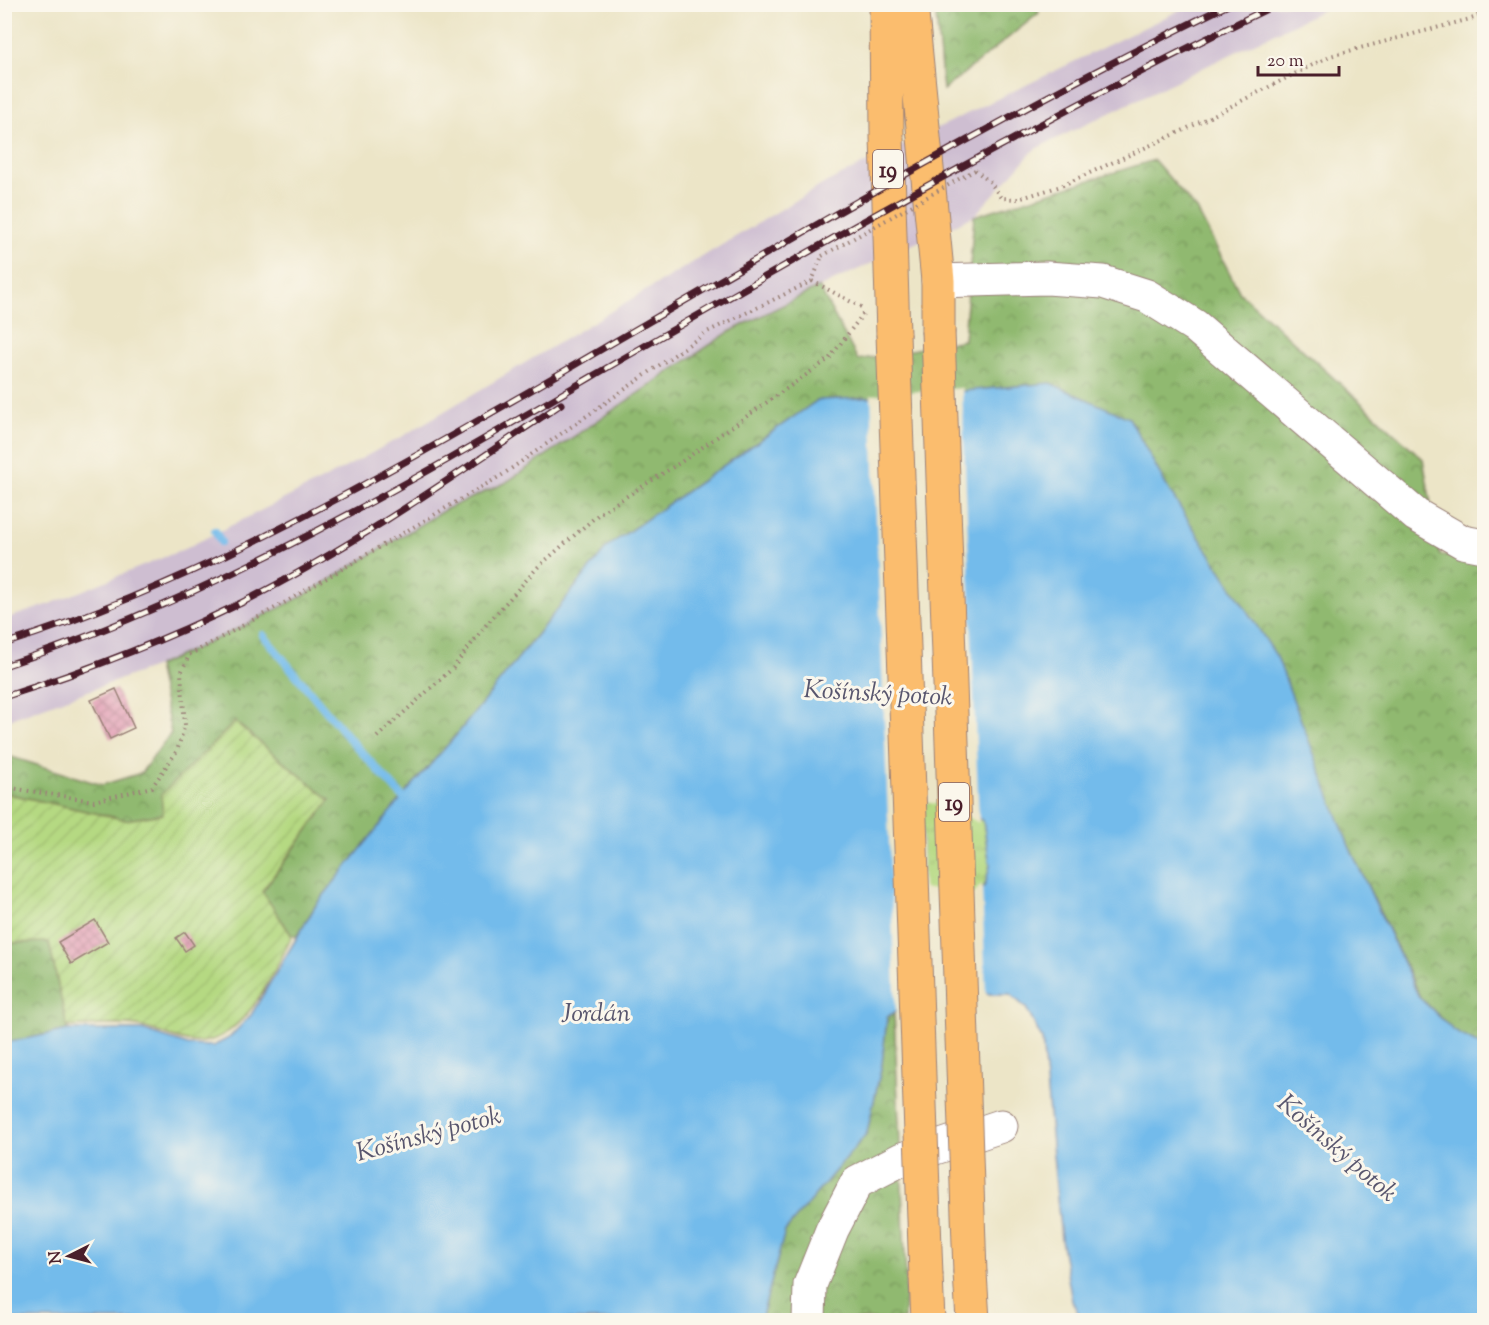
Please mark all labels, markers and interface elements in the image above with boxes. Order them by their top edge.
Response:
scale bar [1258,39,1339,77]
text: 20 m [1267,49,1304,75]
road number: 19 [873,150,903,188]
water label: Košínský potok [803,672,953,717]
road number: 19 [939,783,969,821]
water label: Jordán [561,996,631,1033]
water label: Košínský potok [1268,1086,1405,1212]
water label: Košínský potok [352,1098,506,1173]
north arrow [39,1226,99,1286]
text: N [44,1250,69,1265]

